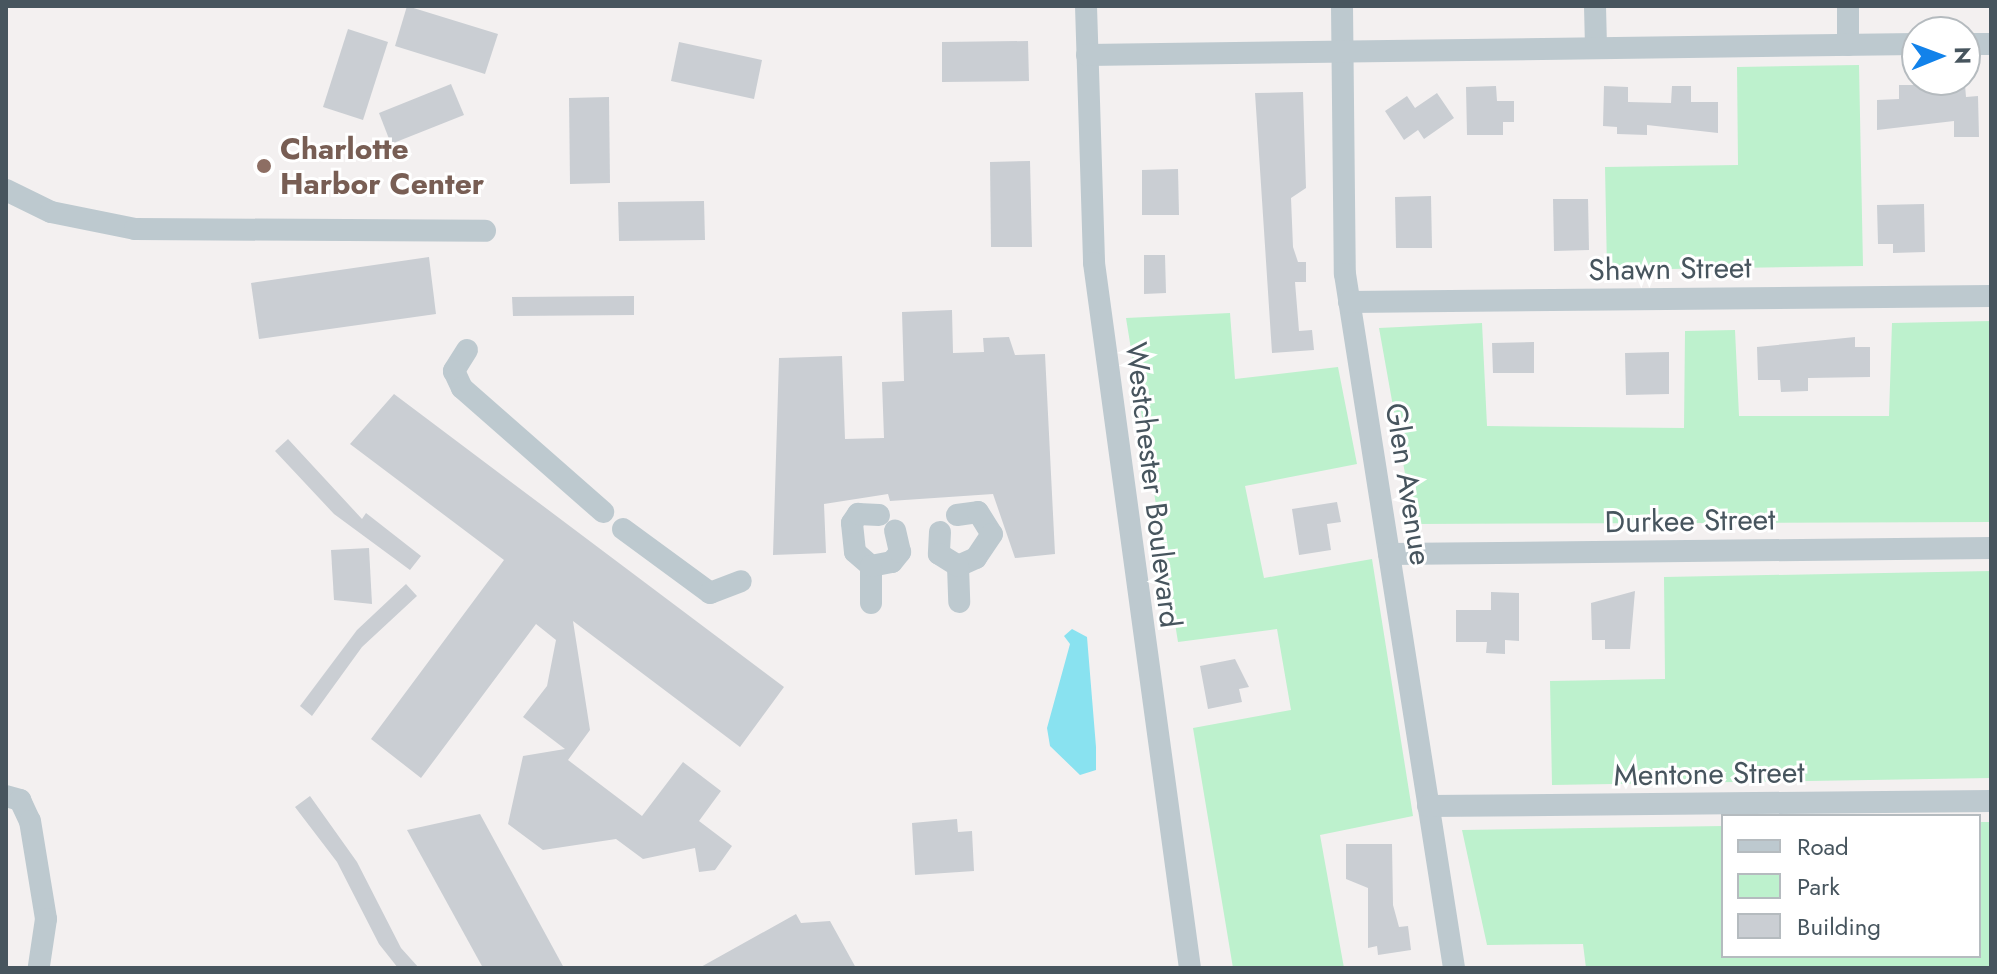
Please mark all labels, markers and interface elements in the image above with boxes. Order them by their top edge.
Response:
north arrow [1901,16,1981,96]
text: N [1947,47,1979,65]
place label: Charlotte Harbor Center [280,131,484,202]
marker: Charlotte Harbor Center [255,157,273,175]
street label: Shawn Street [1588,250,1752,288]
street label: Westchester Boulevard [1118,340,1188,630]
street label: Glen Avenue [1377,400,1439,568]
street label: Durkee Street [1604,502,1776,540]
street label: Mentone Street [1613,754,1805,794]
legend [1721,814,1981,958]
text: Road [1797,829,1849,864]
text: Park [1797,869,1840,904]
text: Building [1797,909,1881,944]

